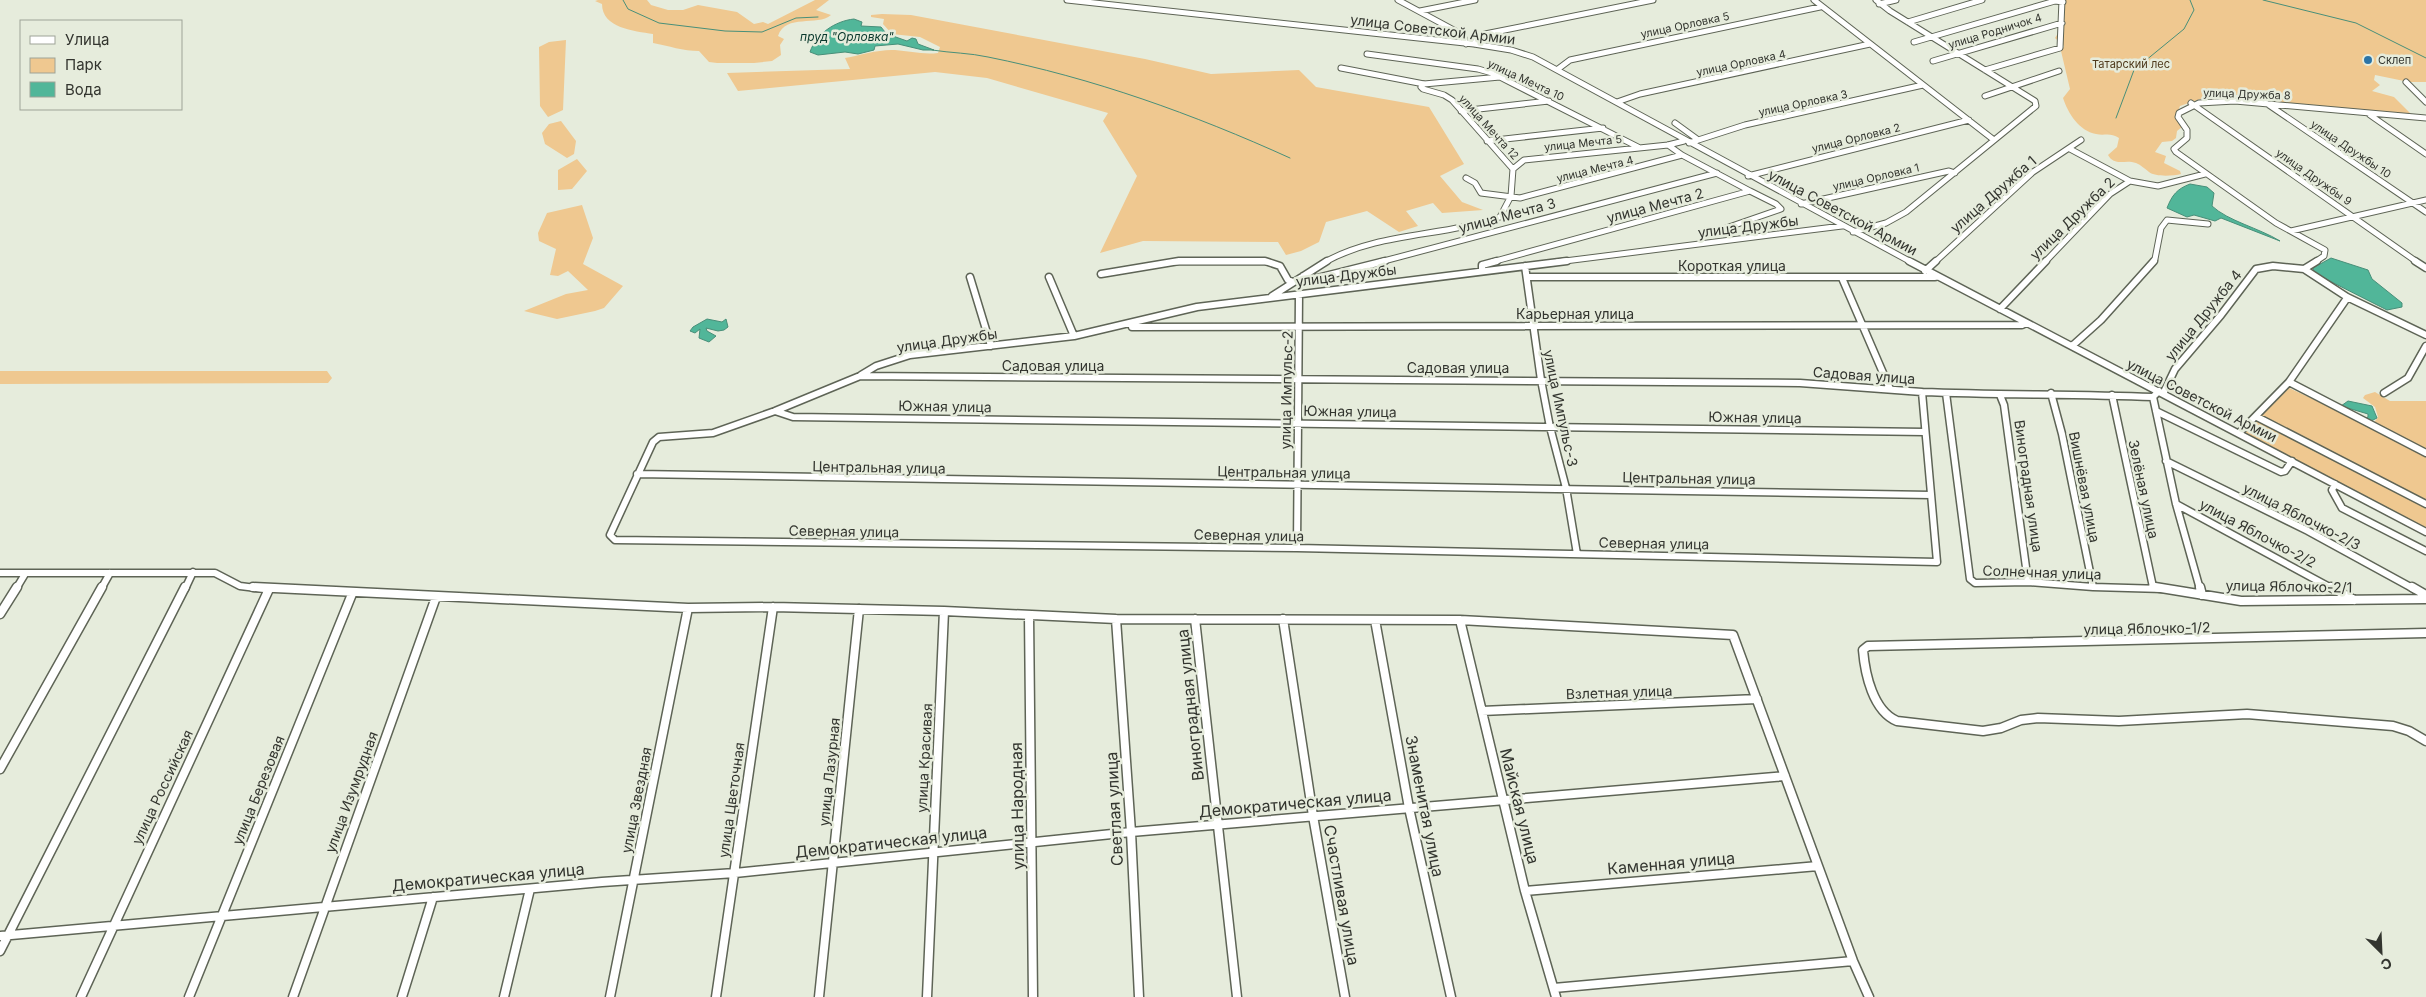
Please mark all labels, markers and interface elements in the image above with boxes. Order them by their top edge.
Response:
street label: улица Орловка 5 [1639,9,1731,41]
street label: улица Советской Армии [1350,10,1516,48]
street label: улица Родничок 4 [1947,10,2043,52]
legend [20,20,182,110]
water label: пруд "Орловка" [800,29,894,44]
text: Улица [65,30,109,49]
street label: улица Орловка 4 [1695,47,1787,79]
place label: Склеп [2378,53,2411,67]
marker: Склеп [2362,54,2374,66]
text: Парк [65,55,102,74]
street label: улица Мечта 10 [1485,56,1567,104]
park label: Татарский лес [2092,57,2170,71]
text: Вода [65,80,102,99]
street label: улица Дружба 8 [2203,85,2291,103]
street label: улица Орловка 3 [1757,87,1849,119]
street label: улица Мечта 12 [1456,92,1522,162]
street label: улица Дружбы 10 [2308,117,2394,181]
street label: улица Орловка 2 [1810,120,1902,156]
street label: улица Мечта 5 [1543,132,1623,154]
street label: улица Дружбы 9 [2273,146,2355,209]
street label: улица Дружба 1 [1946,152,2040,236]
street label: улица Мечта 4 [1555,153,1635,185]
street label: улица Орловка 1 [1831,160,1921,194]
street label: улица Советской Армии [1766,165,1920,259]
street label: улица Дружба 2 [2026,173,2118,263]
street label: улица Мечта 2 [1605,184,1705,226]
street label: улица Мечта 3 [1457,194,1557,236]
street label: улица Дружбы [1697,211,1799,241]
street label: Короткая улица [1678,257,1786,274]
street label: улица Дружбы [1295,260,1397,290]
street label: улица Дружба 4 [2161,266,2245,364]
street label: Карьерная улица [1516,305,1634,322]
street label: улица Дружбы [896,325,998,355]
street label: улица Импульс-2 [1276,331,1296,449]
street label: улица Импульс-3 [1540,348,1582,468]
street label: улица Советской Армии [2124,355,2280,445]
street label: Садовая улица [1002,357,1104,374]
street label: Садовая улица [1407,359,1509,376]
street label: Садовая улица [1812,363,1916,387]
street label: Южная улица [898,397,992,415]
street label: Южная улица [1303,402,1397,420]
street label: Южная улица [1708,408,1802,426]
street label: Виноградная улица [2011,419,2047,553]
street label: Вишнёвая улица [2066,430,2104,544]
street label: Зелёная улица [2125,438,2163,540]
street label: Центральная улица [812,457,946,477]
street label: Центральная улица [1217,462,1351,482]
street label: Центральная улица [1622,468,1756,488]
street label: улица Яблочко-2/3 [2240,479,2364,553]
street label: улица Яблочко-2/2 [2197,495,2319,571]
street label: Северная улица [789,522,899,540]
street label: Северная улица [1194,526,1304,544]
street label: Северная улица [1599,534,1709,552]
street label: Солнечная улица [1982,561,2102,583]
street label: улица Яблочко-2/1 [2226,576,2352,596]
street label: улица Яблочко-1/2 [2083,618,2211,638]
street label: Виноградная улица [1172,628,1208,782]
street label: Взлетная улица [1565,682,1673,702]
street label: улица Красивая [913,703,935,813]
street label: улица Лазурная [815,717,843,827]
street label: улица Российская [128,727,196,847]
street label: улица Изумрудная [321,729,381,855]
street label: улица Березовая [228,733,288,847]
street label: Знаменитая улица [1401,733,1449,879]
street label: улица Цветочная [714,741,748,859]
street label: улица Народная [1006,742,1028,870]
street label: улица Звездная [617,745,655,855]
street label: Майская улица [1496,746,1544,866]
street label: Светлая улица [1101,751,1127,867]
street label: Демократическая улица [1198,785,1392,821]
street label: Демократическая улица [794,822,988,862]
street label: Счастливая улица [1320,823,1364,967]
street label: Каменная улица [1606,847,1736,879]
street label: Демократическая улица [391,859,585,895]
north arrow [2356,927,2406,977]
text: С [2378,954,2395,974]

